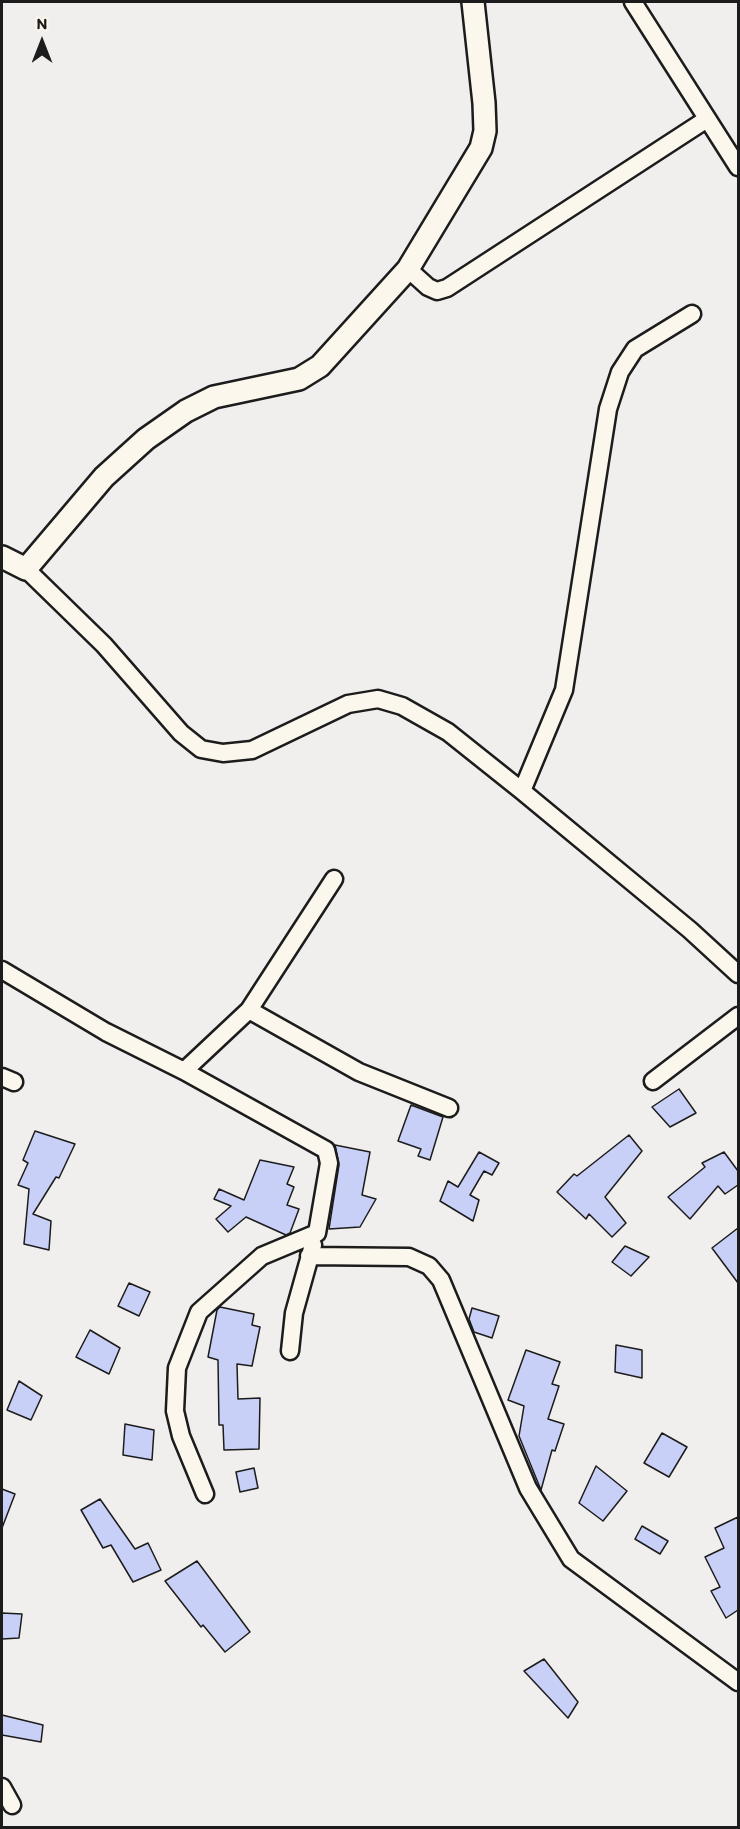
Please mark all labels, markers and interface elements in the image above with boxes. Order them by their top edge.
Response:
north arrow [12,12,72,72]
text: N [37,14,47,33]

